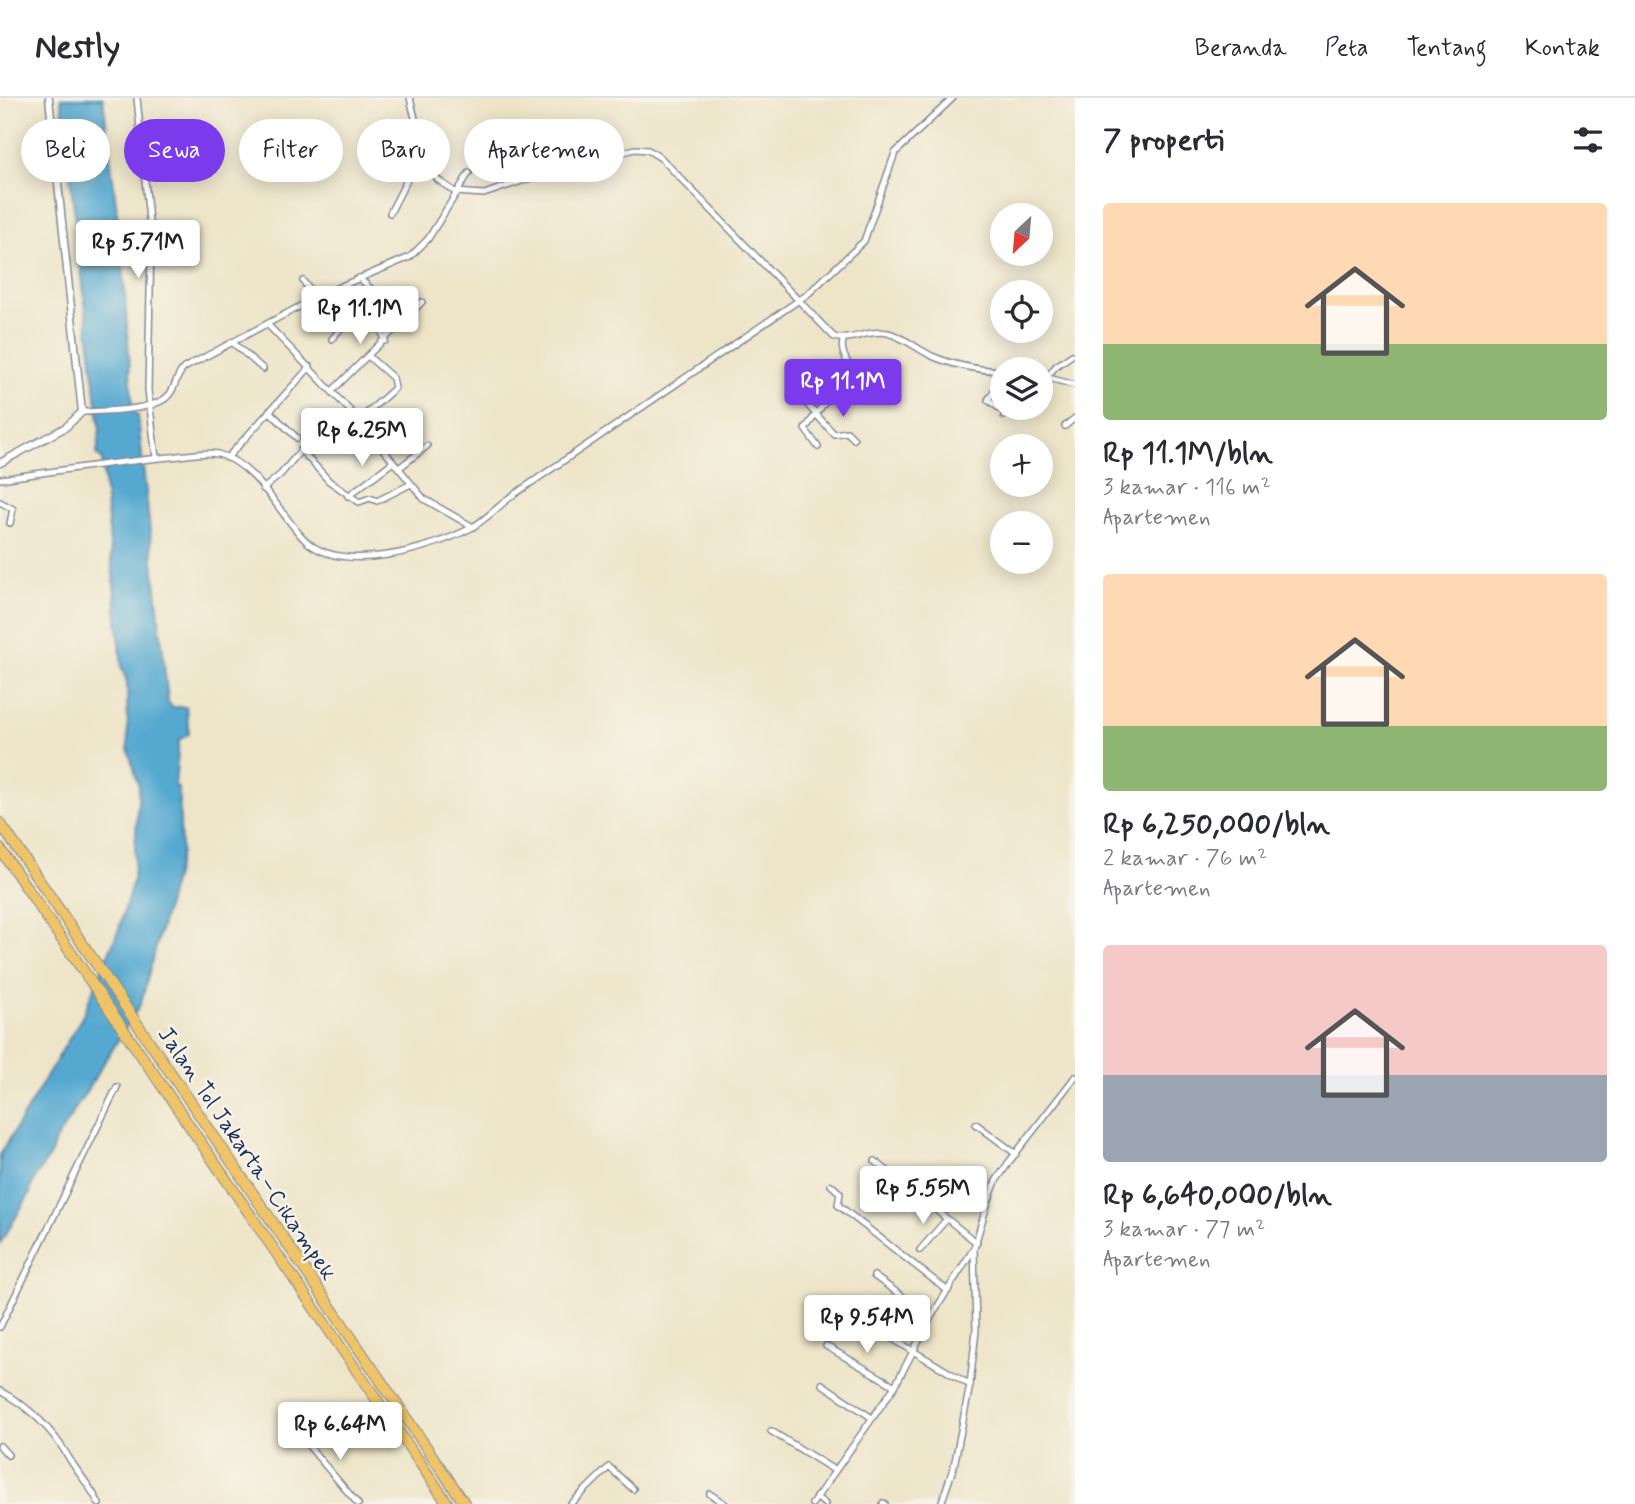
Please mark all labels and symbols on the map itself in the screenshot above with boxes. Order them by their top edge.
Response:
north arrow [990,203,1054,266]
pin: Rp 5.71M [66,220,210,280]
pin: Rp 11.1M [288,286,432,346]
pin: Rp 11.1M [771,360,915,419]
pin: Rp 6.25M [290,408,434,468]
street label: Jalan Tol Jakarta–Cikampek [150,1021,343,1287]
pin: Rp 5.55M [851,1166,995,1226]
pin: Rp 9.54M [795,1296,939,1355]
pin: Rp 6.64M [268,1402,412,1462]

